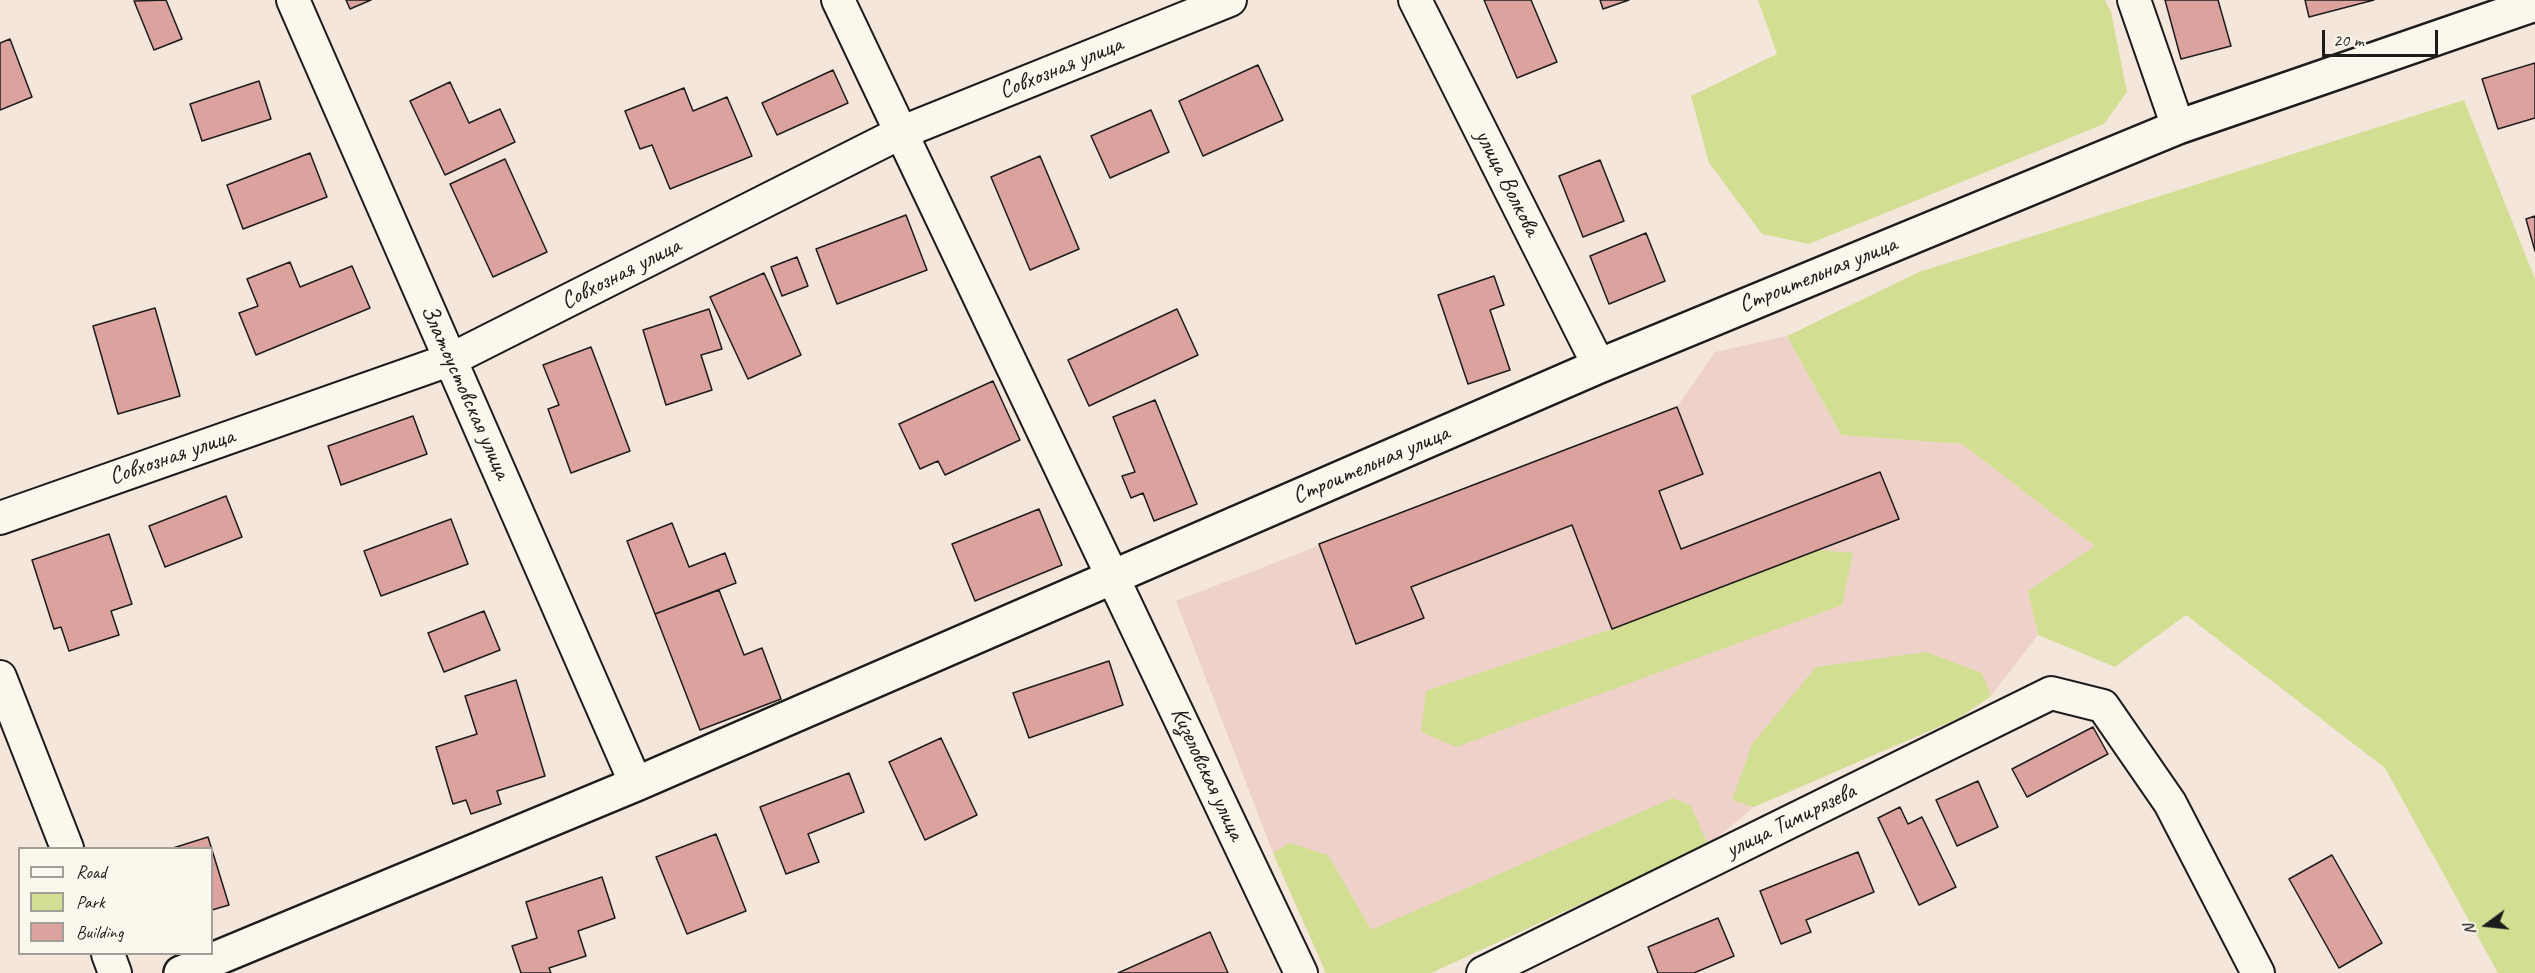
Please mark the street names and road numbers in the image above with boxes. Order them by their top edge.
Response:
street label: Совхозная улица [995,30,1127,106]
street label: улица Волкова [1468,125,1546,241]
street label: Строительная улица [1735,230,1901,320]
street label: Совхозная улица [556,232,686,316]
street label: Златоустовская улица [414,300,516,484]
street label: Строительная улица [1288,419,1454,511]
street label: Совхозная улица [106,422,238,492]
street label: Кизеловская улица [1164,703,1250,845]
street label: улица Тимирязева [1721,777,1861,865]

